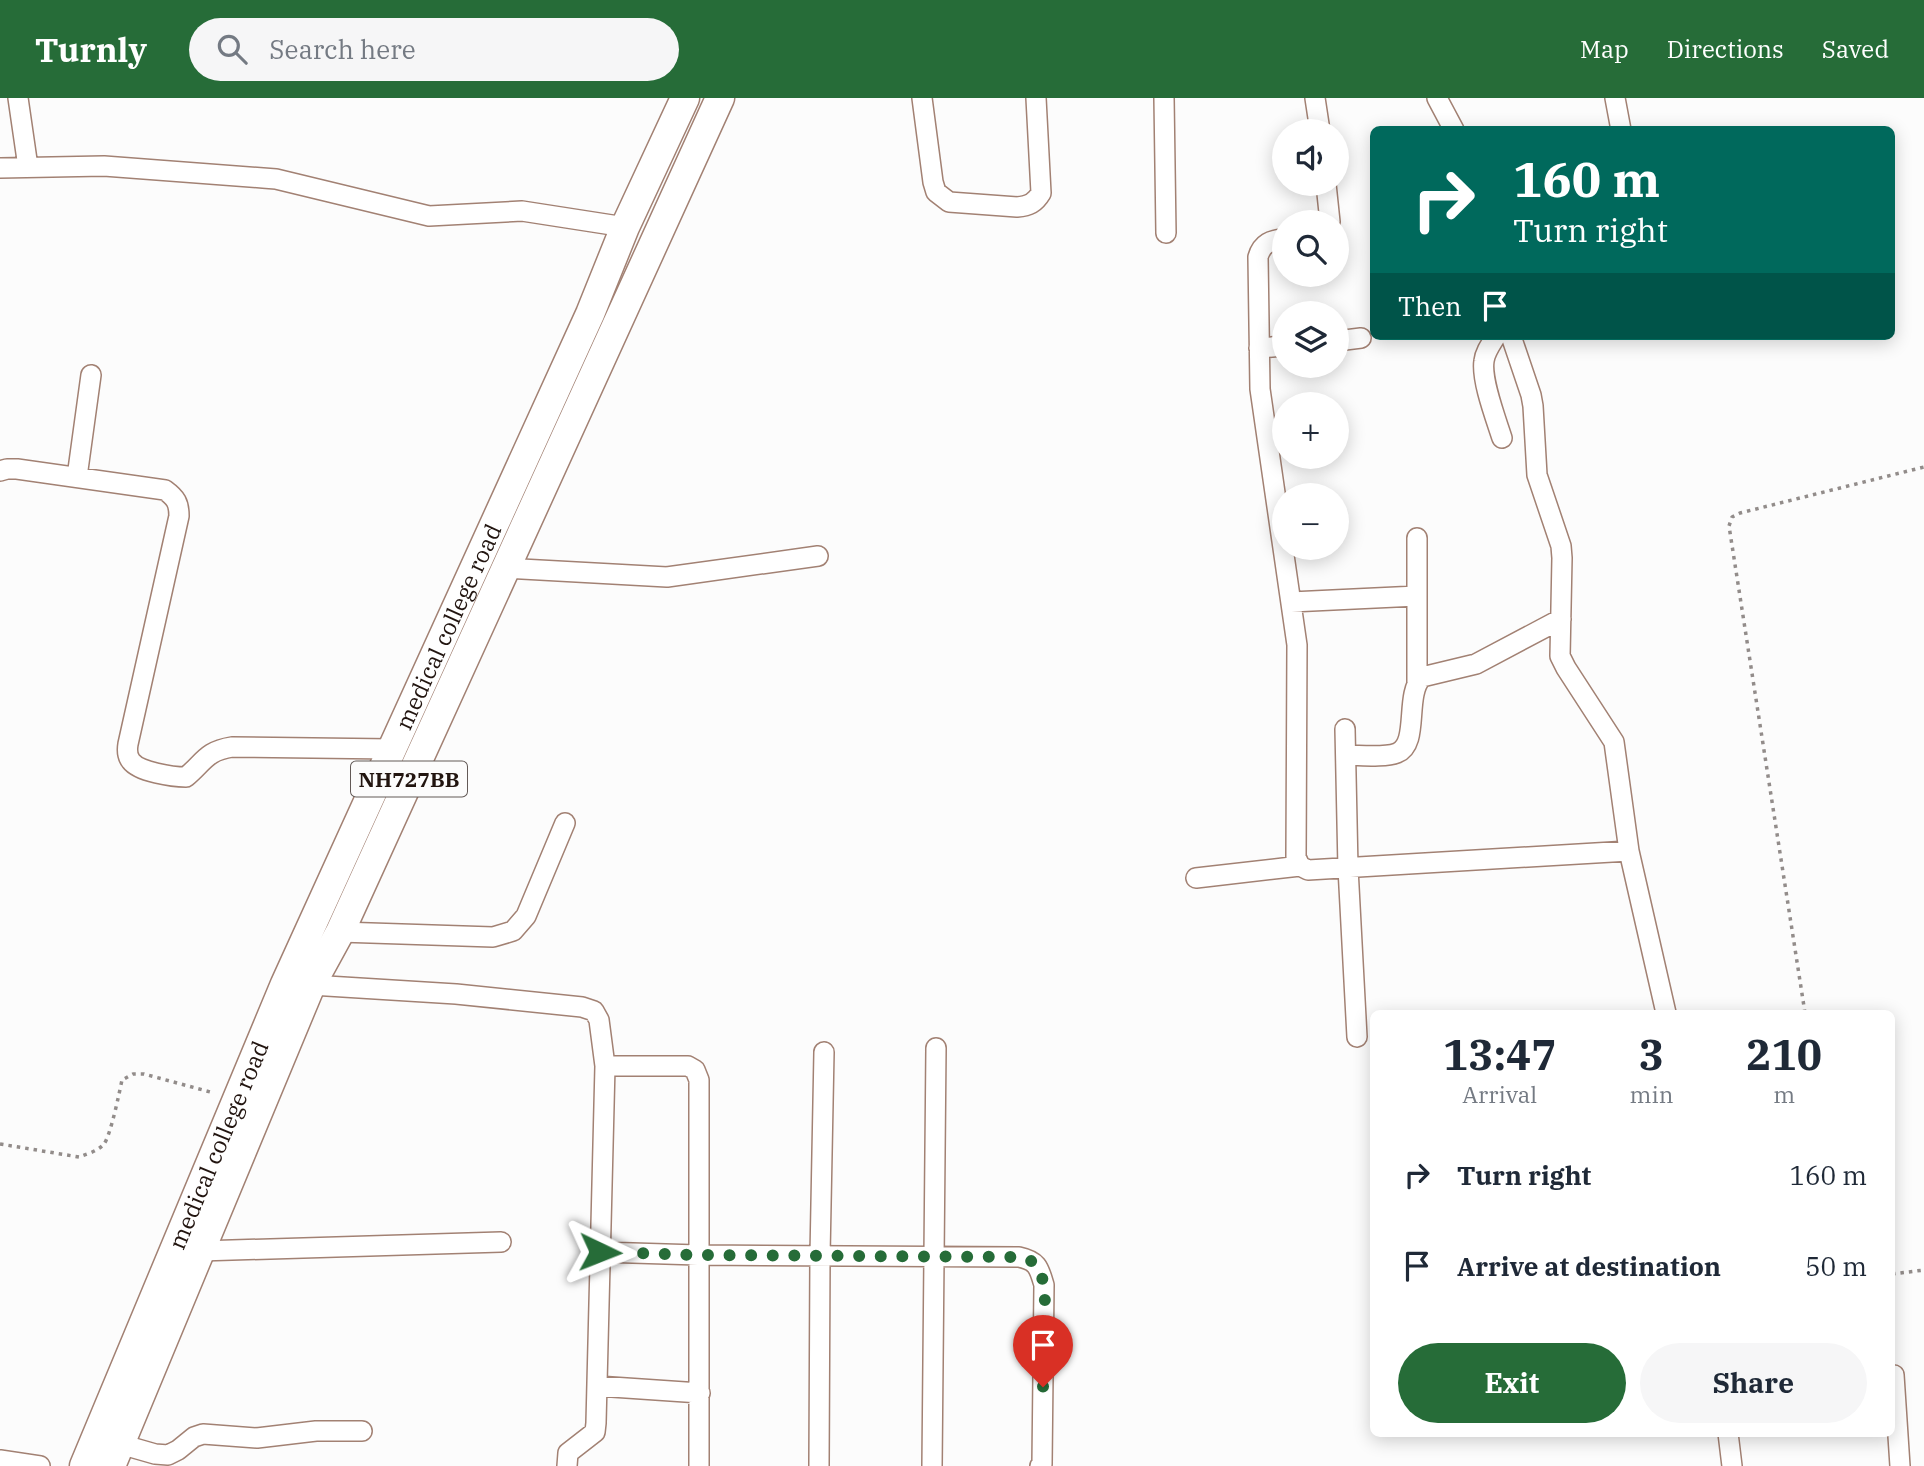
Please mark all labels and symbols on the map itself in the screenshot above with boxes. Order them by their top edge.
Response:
street label: medical college road [388,519,508,734]
road number: NH727BB [351,762,467,796]
street label: medical college road [161,1036,275,1254]
position arrow [563,1215,637,1289]
pin [1013,1315,1073,1387]

